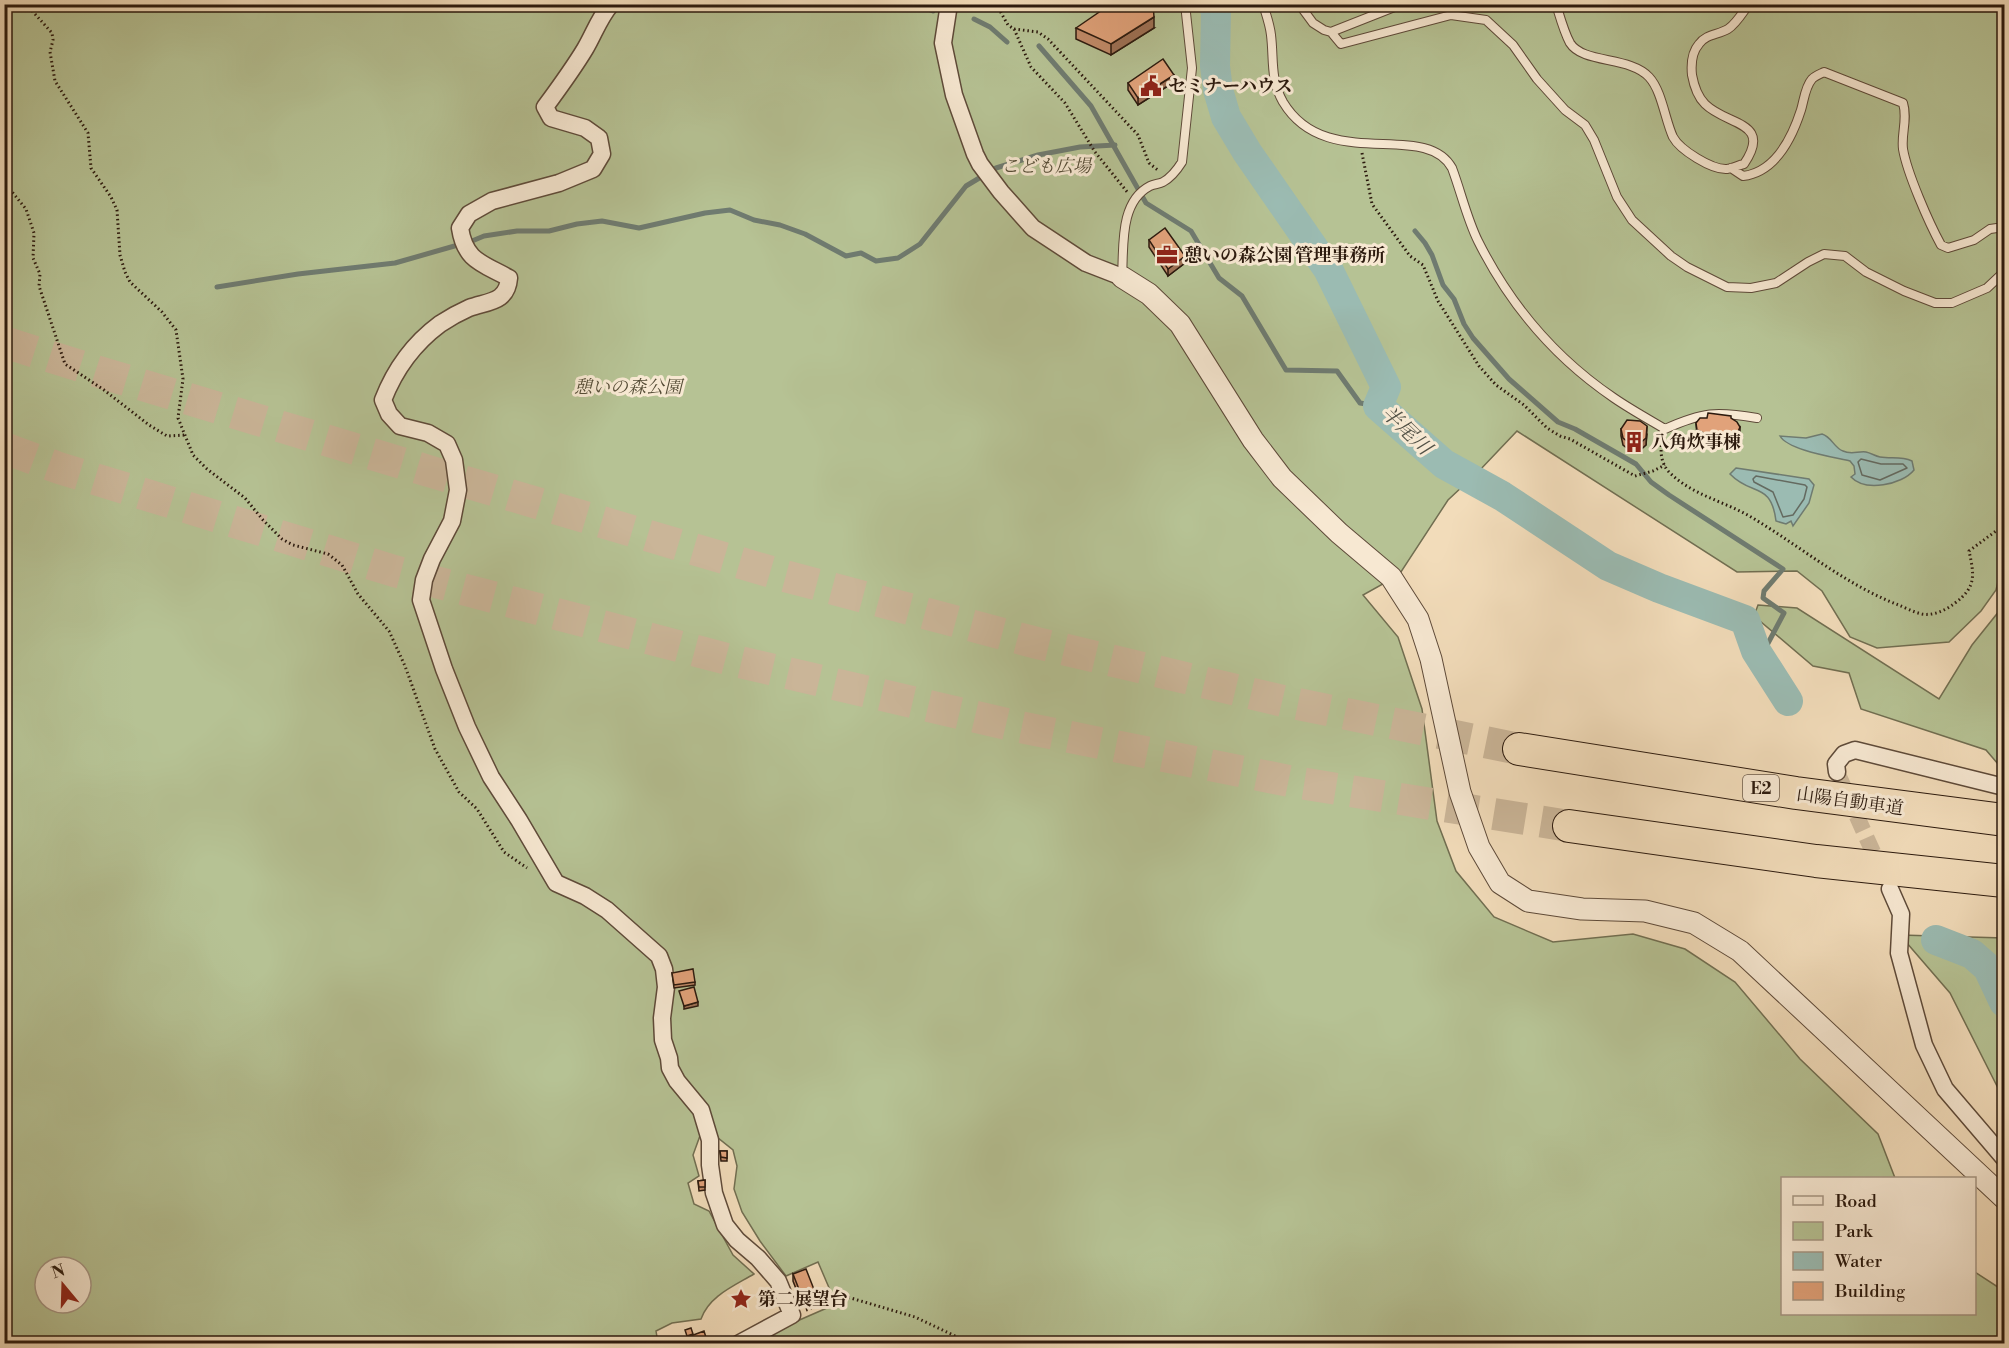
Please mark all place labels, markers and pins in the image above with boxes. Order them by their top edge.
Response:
public building icon: セミナーハウス [1139,74,1163,98]
place label: セミナーハウス [1168,75,1293,98]
office icon: 憩いの森公園 管理事務所 [1155,243,1179,267]
place label: 憩いの森公園 管理事務所 [1184,244,1385,267]
building icon: 八角炊事棟 [1622,430,1646,454]
place label: 八角炊事棟 [1651,431,1741,454]
place icon: 第二展望台 [729,1287,753,1311]
place label: 第二展望台 [758,1288,848,1311]

